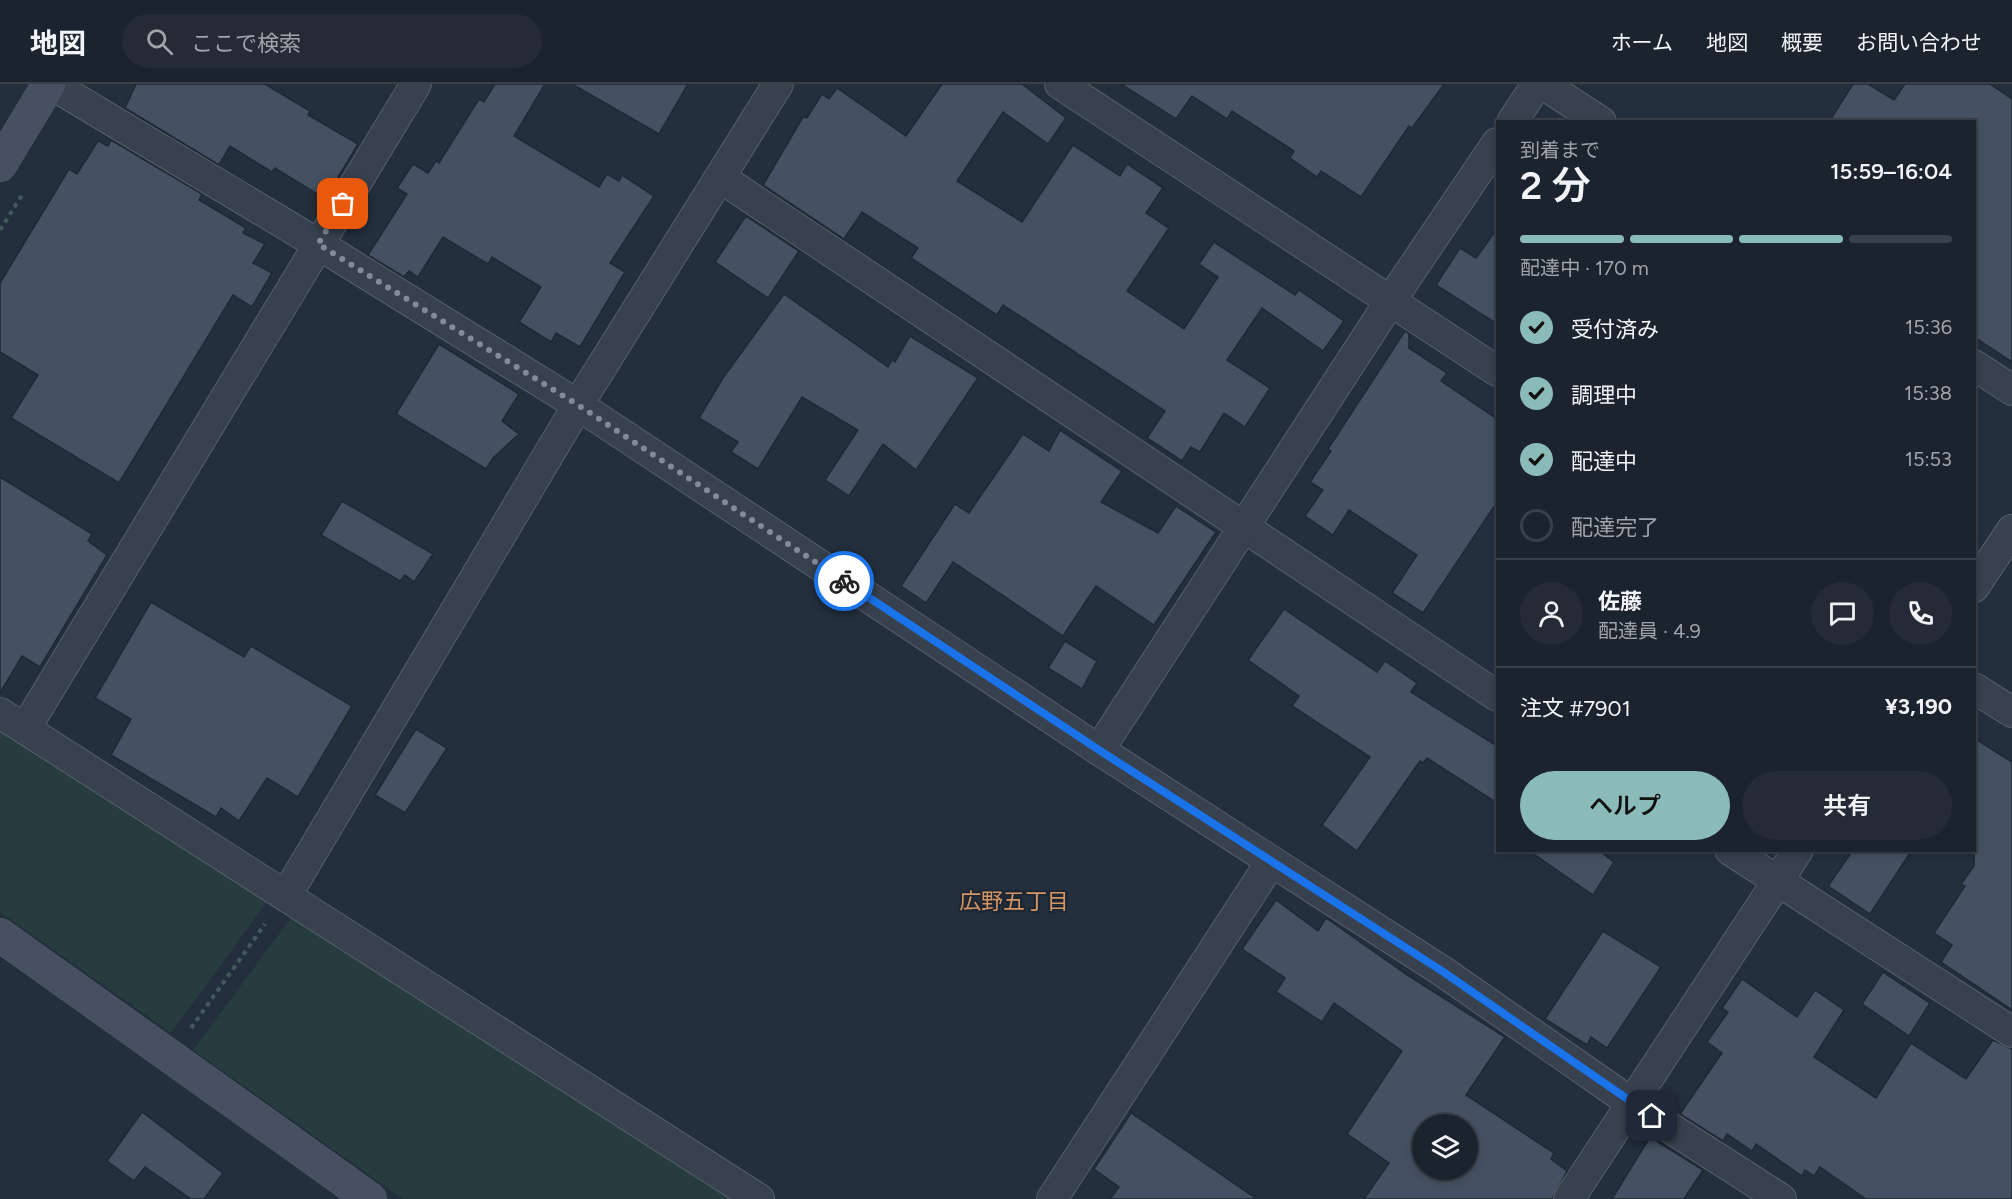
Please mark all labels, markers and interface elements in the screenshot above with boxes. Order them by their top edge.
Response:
search box [122,14,542,68]
icon: search [143,25,176,58]
text: 地図 [30,26,86,60]
text: ここで検索 [191,30,301,57]
text: ホーム [1611,30,1673,55]
text: 地図 [1706,30,1748,55]
text: 概要 [1781,30,1823,55]
text: お問い合わせ [1856,30,1982,55]
text: 到着まで [1520,138,1600,162]
text: 15:59–16:04 [1830,158,1952,185]
text: 2 分 [1520,162,1591,209]
pin [317,178,368,229]
icon: bag [326,187,359,220]
text: 配達中 · 170 m [1520,256,1649,280]
icon: check [1520,311,1553,344]
text: 15:36 [1905,315,1952,339]
text: 受付済み [1571,316,1659,343]
icon: check [1520,377,1553,410]
text: 15:38 [1904,381,1952,405]
text: 調理中 [1571,382,1637,409]
icon: check [1520,443,1553,476]
text: 15:53 [1905,447,1952,471]
text: 配達中 [1571,448,1637,475]
text: 配達完了 [1571,514,1659,541]
courier [814,551,874,611]
icon: bike [828,565,861,598]
button: person [1520,582,1583,645]
button: chat [1811,582,1874,645]
button: phone [1889,582,1952,645]
text: 佐藤 [1598,588,1642,615]
text: 配達員 · 4.9 [1598,619,1701,643]
text: ¥3,190 [1885,693,1952,720]
text: 注文 #7901 [1520,695,1631,722]
button: ヘルプ [1520,771,1730,840]
button: 共有 [1742,771,1952,840]
district label: 広野五丁目 [959,888,1069,915]
pin [1626,1090,1677,1141]
icon: home [1635,1099,1668,1132]
map controls [1412,1114,1478,1180]
button: layers [1412,1114,1478,1180]

